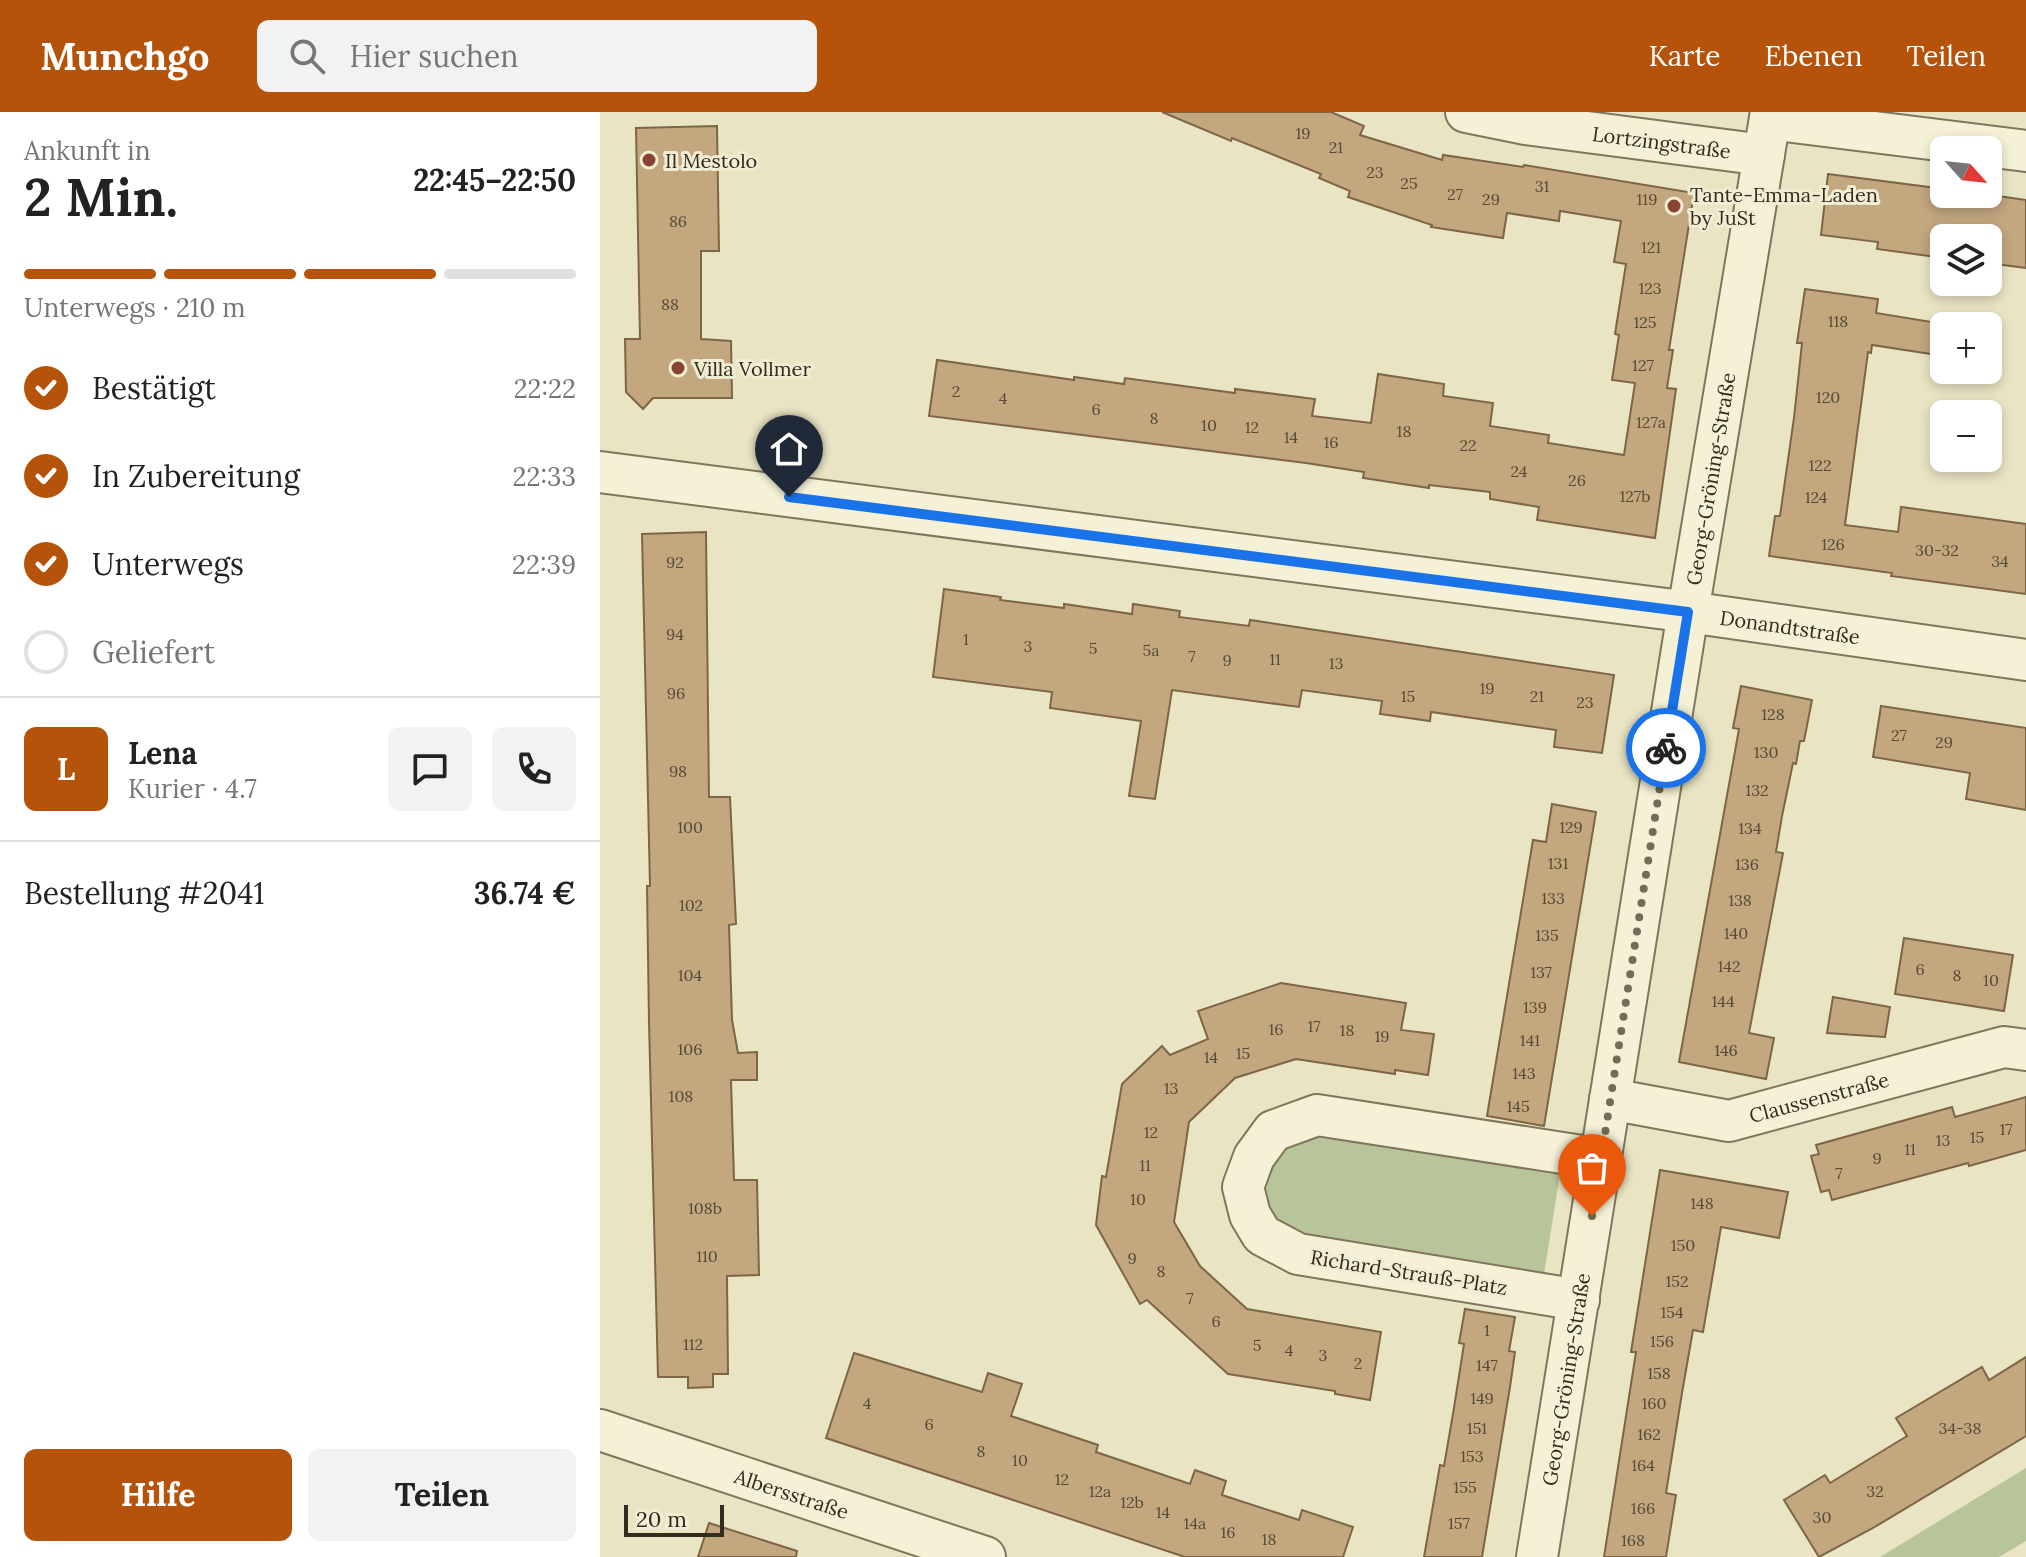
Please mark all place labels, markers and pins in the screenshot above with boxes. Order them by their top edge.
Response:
place label: Il Mestolo [665,148,757,173]
marker: Il Mestolo [640,151,658,169]
place label: Tante-Emma-Laden by JuSt [1690,182,1878,230]
marker: Tante-Emma-Laden by JuSt [1665,197,1683,215]
place label: Villa Vollmer [693,356,811,381]
marker: Villa Vollmer [669,359,687,377]
pin [755,415,823,497]
pin [1558,1134,1626,1216]

